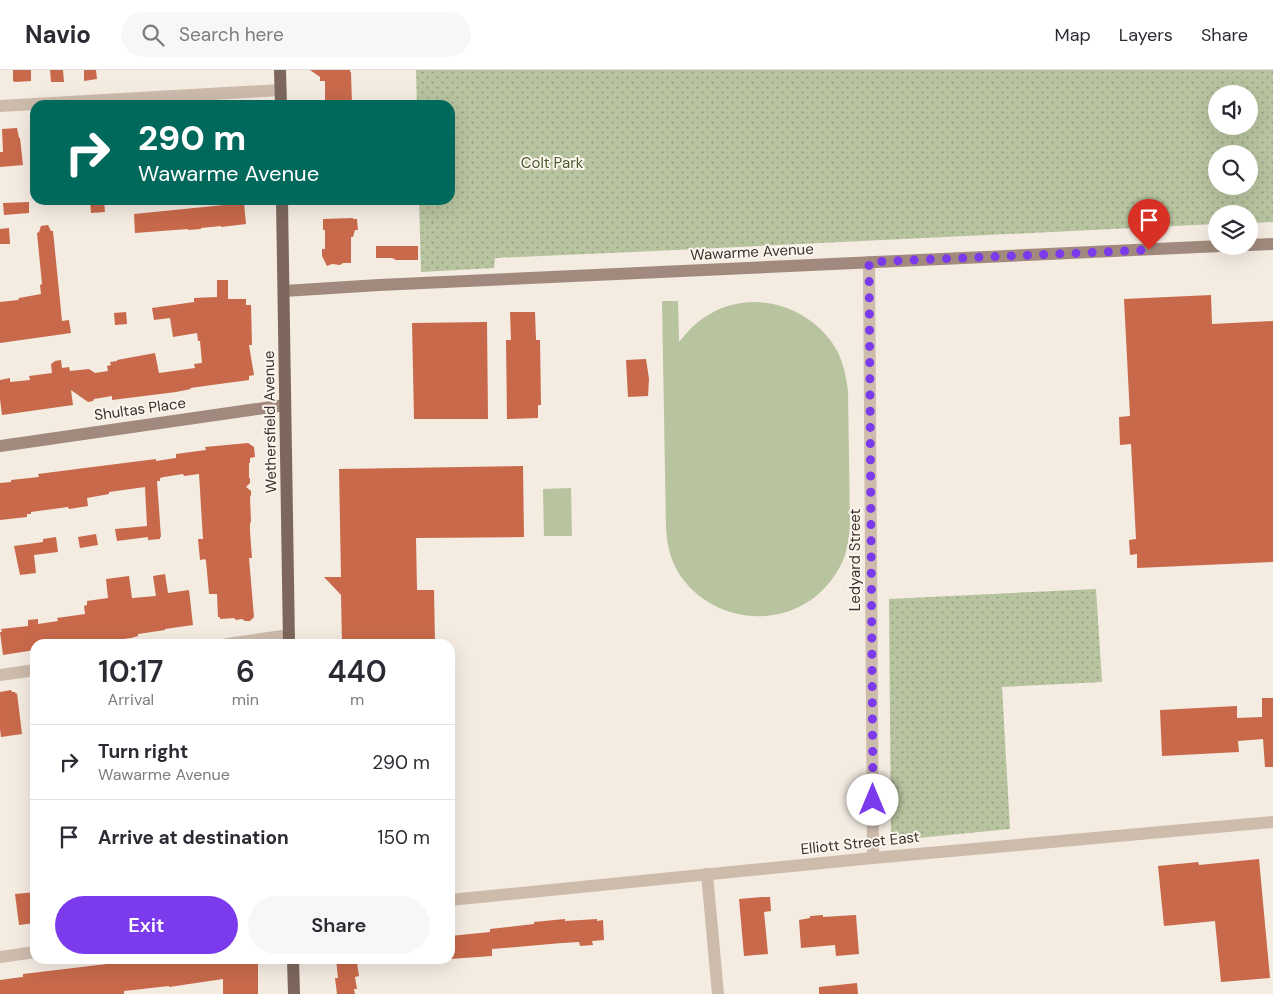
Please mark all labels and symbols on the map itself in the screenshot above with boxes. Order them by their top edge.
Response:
park label: Colt Park [521,153,584,173]
pin [1128,199,1170,250]
street label: Wawarme Avenue [690,239,814,265]
street label: Wethersfield Avenue [259,350,281,494]
street label: Shultas Place [93,393,187,425]
street label: Ledyard Street [845,509,865,611]
position arrow [846,773,898,825]
street label: Elliott Street East [800,827,920,859]

